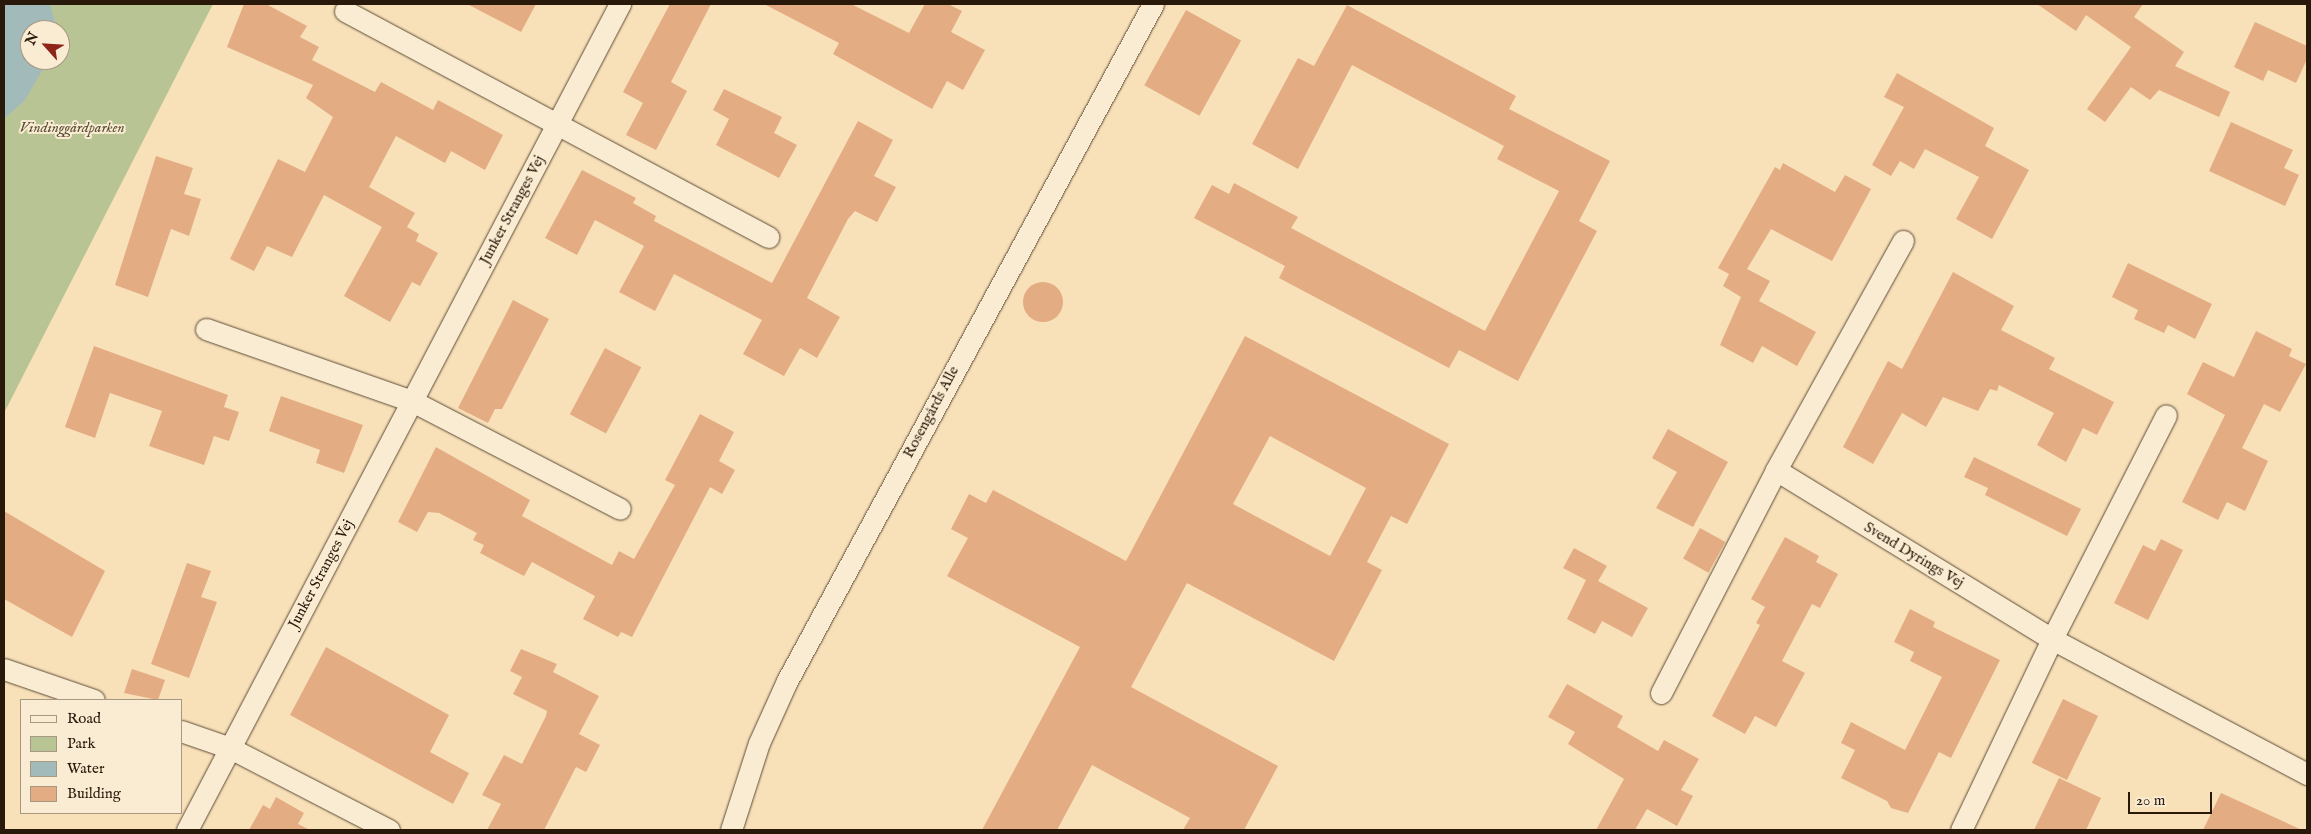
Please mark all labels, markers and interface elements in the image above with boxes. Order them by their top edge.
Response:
north arrow [20,20,70,70]
text: N [22,29,43,48]
park label: Vindinggårdparken [19,119,125,137]
street label: Junker Stranges Vej [476,152,548,268]
street label: Rosengårds Alle [899,363,963,461]
street label: Junker Stranges Vej [285,516,357,632]
street label: Svend Dyrings Vej [1861,518,1967,592]
legend [20,699,182,814]
text: Road [67,709,101,728]
text: Park [67,734,96,753]
text: Water [67,759,104,778]
scale bar [2131,782,2215,814]
text: Building [67,784,121,803]
text: 20 m [2136,791,2165,810]

